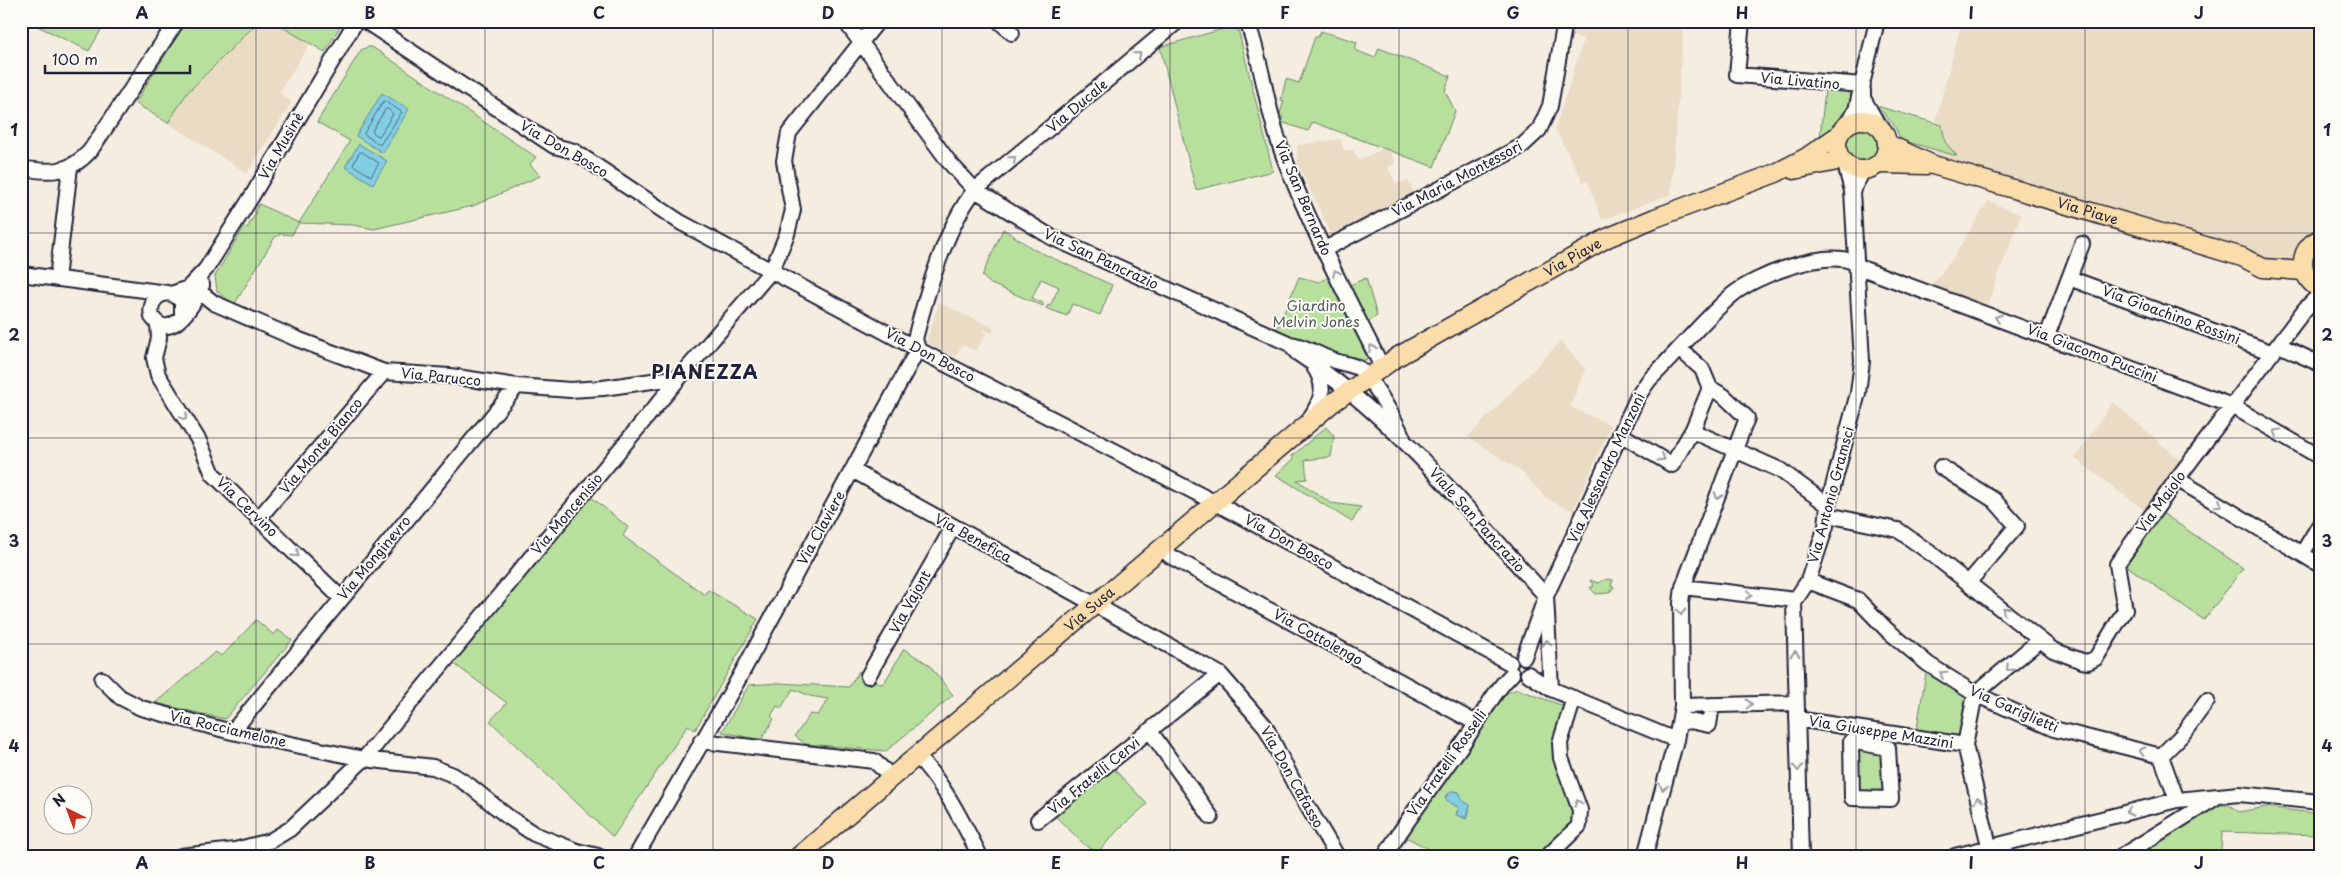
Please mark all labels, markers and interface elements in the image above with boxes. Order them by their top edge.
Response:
text: A [136,0,149,24]
text: B [365,0,376,24]
text: C [593,0,605,24]
text: D [822,0,834,24]
text: E [1051,0,1061,24]
text: F [1280,0,1290,24]
text: G [1506,0,1520,24]
text: H [1736,0,1748,24]
text: I [1968,0,1974,24]
text: J [2194,0,2204,24]
scale bar [45,42,190,74]
text: 100 m [52,47,98,70]
one-way arrow [1132,51,1141,60]
street label: Via Livatino [1760,67,1841,94]
street label: Via Ducale [1042,74,1112,137]
street label: Via Musinè [253,108,308,183]
street label: Via Don Bosco [516,115,612,182]
text: 1 [10,117,18,141]
text: 1 [2323,117,2331,141]
street label: Via Maria Montessori [1388,135,1526,222]
street label: Via San Bernardo [1270,137,1337,259]
one-way arrow [1007,156,1016,164]
street label: Via Piave [2054,191,2121,230]
street label: Via San Pancrazio [1040,223,1162,294]
street label: Via Piave [1540,232,1605,282]
one-way arrow [1333,270,1343,279]
street label: Via Gioachino Rossini [2099,280,2243,349]
park label: Giardino Melvin Jones [1272,295,1360,332]
one-way arrow [1994,314,2003,324]
street label: Via Giacomo Puccini [2024,318,2160,387]
text: 2 [8,322,20,346]
street label: Via Don Bosco [882,322,979,387]
text: 2 [2321,322,2333,346]
one-way arrow [1368,344,1379,353]
district label: PIANEZZA [651,357,759,385]
street label: Via Parucco [400,362,482,391]
street label: Via Alessandro Manzoni [1561,389,1650,547]
street label: Via Monte Bianco [274,393,367,498]
one-way arrow [178,411,187,420]
street label: Via Antonio Gramsci [1802,424,1859,566]
one-way arrow [2274,429,2283,439]
one-way arrow [1656,452,1665,462]
street label: Viale San Pancrazio [1424,463,1530,577]
street label: Via Maiolo [2131,466,2190,537]
street label: Via Moncenisio [526,468,607,559]
street label: Via Cervino [212,472,283,542]
street label: Via Claviere [792,487,850,569]
one-way arrow [1714,491,1724,500]
one-way arrow [2213,498,2222,507]
street label: Via Benefica [931,508,1016,568]
street label: Via Don Bosco [1241,508,1338,575]
street label: Via Monginevro [332,511,415,605]
text: 3 [9,528,19,552]
text: 3 [2322,528,2332,552]
one-way arrow [291,548,300,557]
street label: Via Vajont [883,566,936,637]
street label: Via Susa [1059,581,1119,636]
one-way arrow [1745,589,1753,600]
street label: Via Cottolengo [1270,603,1367,670]
one-way arrow [1676,608,1686,616]
one-way arrow [2002,608,2011,616]
one-way arrow [1542,638,1553,646]
one-way arrow [1790,650,1801,658]
one-way arrow [2005,662,2014,671]
one-way arrow [1940,670,1949,680]
street label: Via Gariglietti [1966,680,2062,738]
one-way arrow [1745,699,1753,709]
street label: Via Rocciamelone [168,705,289,752]
street label: Via Fratelli Rosselli [1402,705,1491,821]
street label: Via Giuseppe Mazzini [1807,710,1955,753]
street label: Via Don Cafasso [1256,722,1329,832]
street label: Via Fratelli Cervi [1043,732,1144,819]
text: 4 [9,733,20,757]
text: 4 [2322,733,2333,757]
one-way arrow [2138,746,2147,757]
one-way arrow [1793,764,1804,772]
one-way arrow [1659,782,1669,790]
north arrow [42,784,92,834]
text: N [48,788,70,811]
one-way arrow [1973,795,1984,804]
one-way arrow [1573,799,1583,808]
one-way arrow [2125,806,2134,817]
text: A [136,850,149,874]
text: B [365,850,376,874]
text: C [593,850,605,874]
text: D [822,850,834,874]
text: E [1051,850,1061,874]
text: F [1280,850,1290,874]
text: G [1506,850,1520,874]
text: H [1736,850,1748,874]
text: I [1968,850,1974,874]
text: J [2194,850,2204,874]

